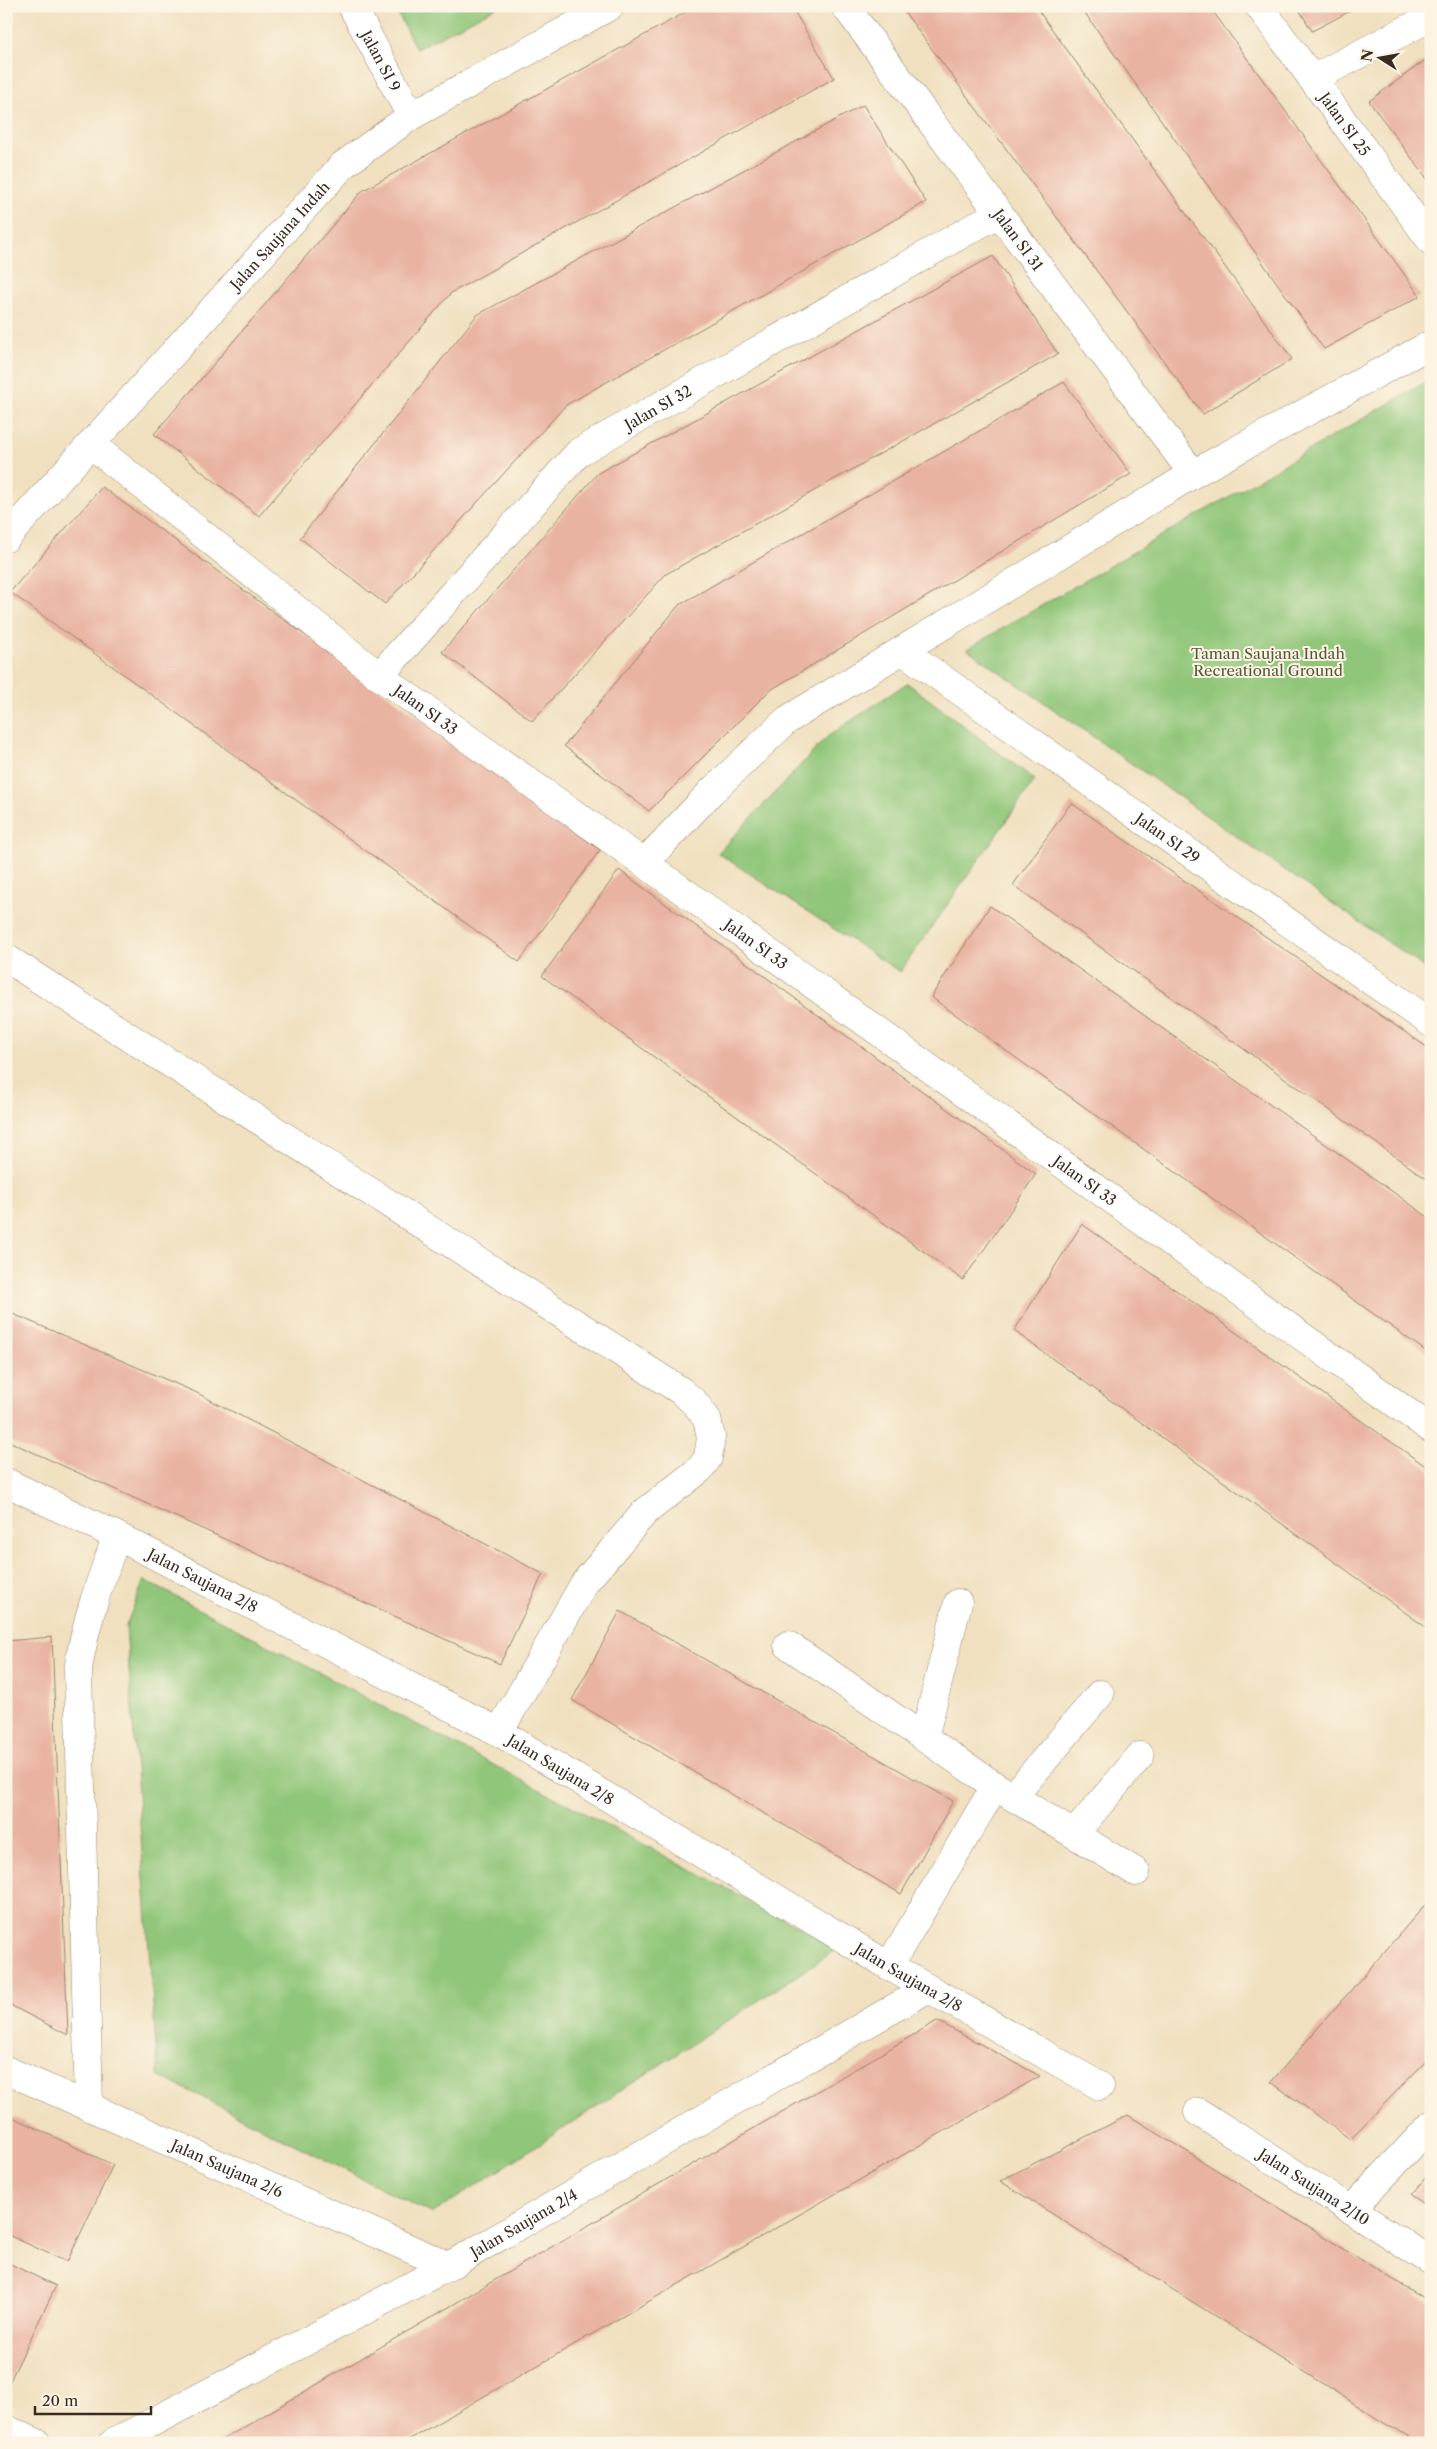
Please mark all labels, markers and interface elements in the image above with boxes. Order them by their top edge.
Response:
street label: Jalan SI 9 [356,25,405,94]
north arrow [1354,32,1404,82]
text: N [1357,48,1377,63]
street label: Jalan SI 25 [1314,87,1375,159]
street label: Jalan Saujana Indah [224,177,334,295]
street label: Jalan SI 31 [988,203,1048,275]
street label: Jalan SI 32 [619,380,695,435]
park label: Taman Saujana Indah Recreational Ground [1191,644,1346,680]
street label: Jalan SI 33 [389,679,462,738]
street label: Jalan SI 29 [1130,807,1204,867]
street label: Jalan SI 33 [719,913,792,973]
street label: Jalan SI 33 [1048,1150,1121,1210]
street label: Jalan Saujana 2/8 [143,1543,261,1616]
street label: Jalan Saujana 2/8 [502,1729,618,1809]
street label: Jalan Saujana 2/8 [850,1937,966,2015]
street label: Jalan Saujana 2/6 [166,2134,287,2201]
street label: Jalan Saujana 2/10 [1254,2143,1373,2229]
street label: Jalan Saujana 2/4 [465,2184,581,2262]
scale bar [35,2384,151,2416]
text: 20 m [42,2391,78,2410]

